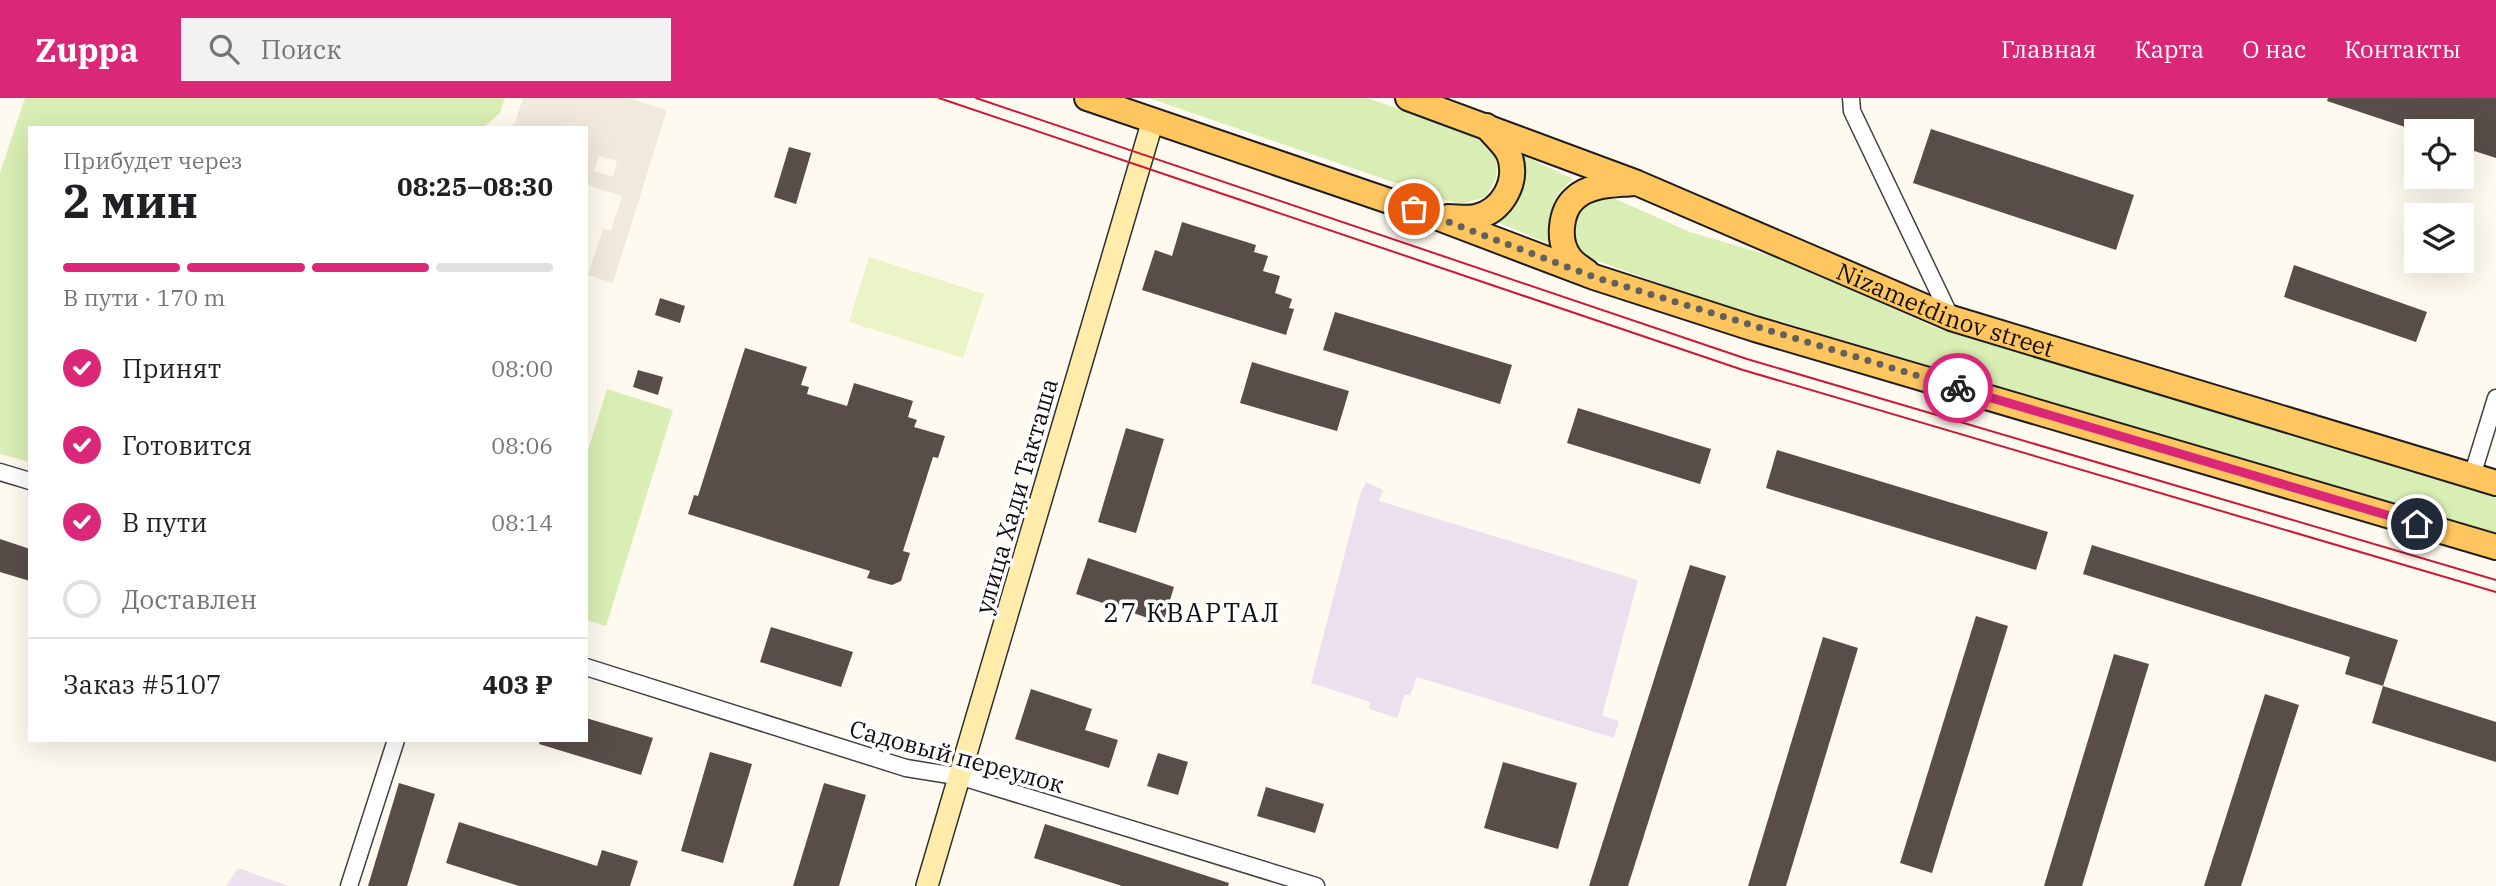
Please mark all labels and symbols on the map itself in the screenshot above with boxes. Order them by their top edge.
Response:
pin [1384,179,1444,239]
street label: Nizametdinov street [1832,255,2058,364]
courier [1923,353,1993,423]
street label: улица Хади Такташа [967,375,1065,617]
pin [2387,494,2447,554]
district label: 27 КВАРТАЛ [1103,595,1281,629]
street label: Садовый переулок [846,712,1068,800]

